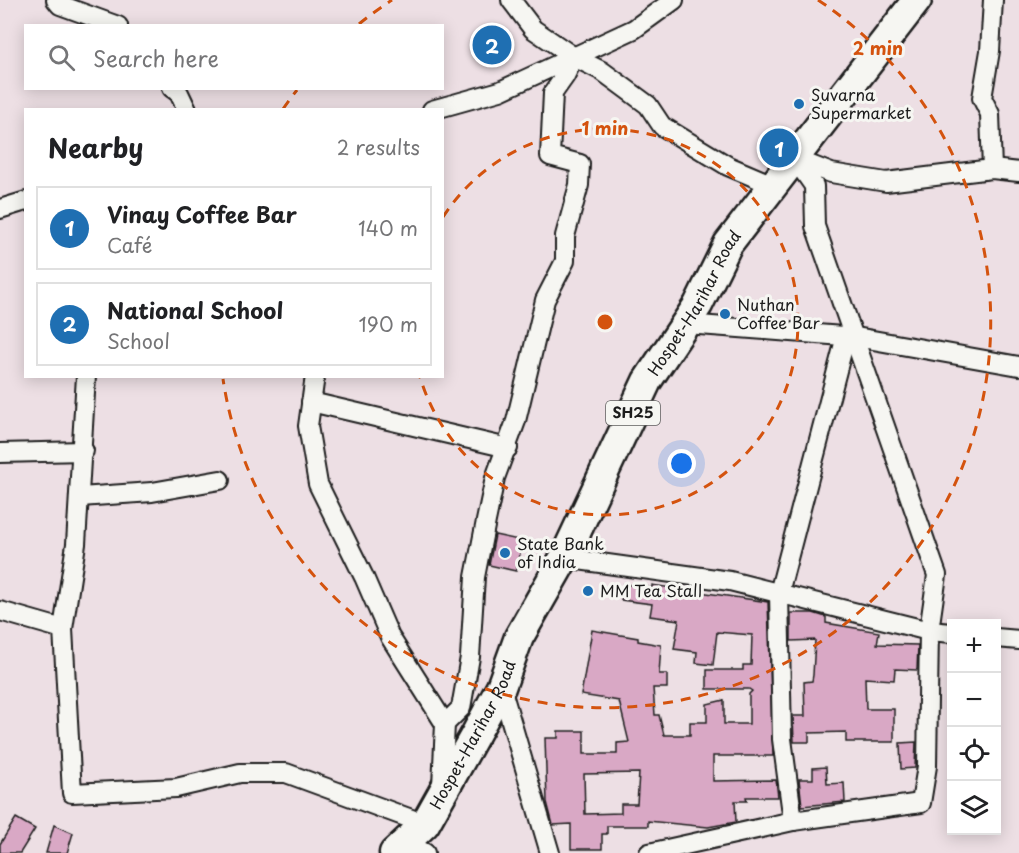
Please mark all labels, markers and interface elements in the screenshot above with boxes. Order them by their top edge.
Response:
pin: 2 [472,22,512,68]
search box [24,24,444,90]
text: 2 min [853,34,903,61]
icon: search [45,41,78,74]
text: Search here [93,41,219,74]
place label: Suvarna Supermarket [811,82,912,124]
marker: Suvarna Supermarket [792,97,806,111]
text: 1 min [582,114,628,141]
pin: 1 [760,126,798,170]
text: Nearby [48,128,143,167]
text: 2 results [337,132,420,162]
text: Vinay Coffee Bar [107,197,297,230]
text: 1 [65,213,74,243]
text: 140 m [358,213,418,243]
street label: Hospet-Harihar Road [641,224,746,380]
text: Café [107,230,152,260]
place label: Nuthan Coffee Bar [737,292,820,334]
text: National School [107,293,283,326]
marker: Nuthan Coffee Bar [718,307,732,321]
text: 2 [62,309,77,339]
text: 190 m [359,309,418,339]
centre of rings [595,312,615,332]
text: School [107,326,170,356]
road number: SH25 [606,401,660,425]
your location [667,449,696,478]
place label: State Bank of India [517,531,604,573]
marker: State Bank of India [498,546,512,560]
place label: MM Tea Stall [600,578,702,602]
marker: MM Tea Stall [581,584,595,598]
map controls [947,619,1001,835]
button: + [947,619,1001,673]
street label: Hospet-Harihar Road [423,657,521,813]
button: − [947,673,1001,727]
button: locate [947,727,1001,781]
button: layers [947,781,1001,835]

